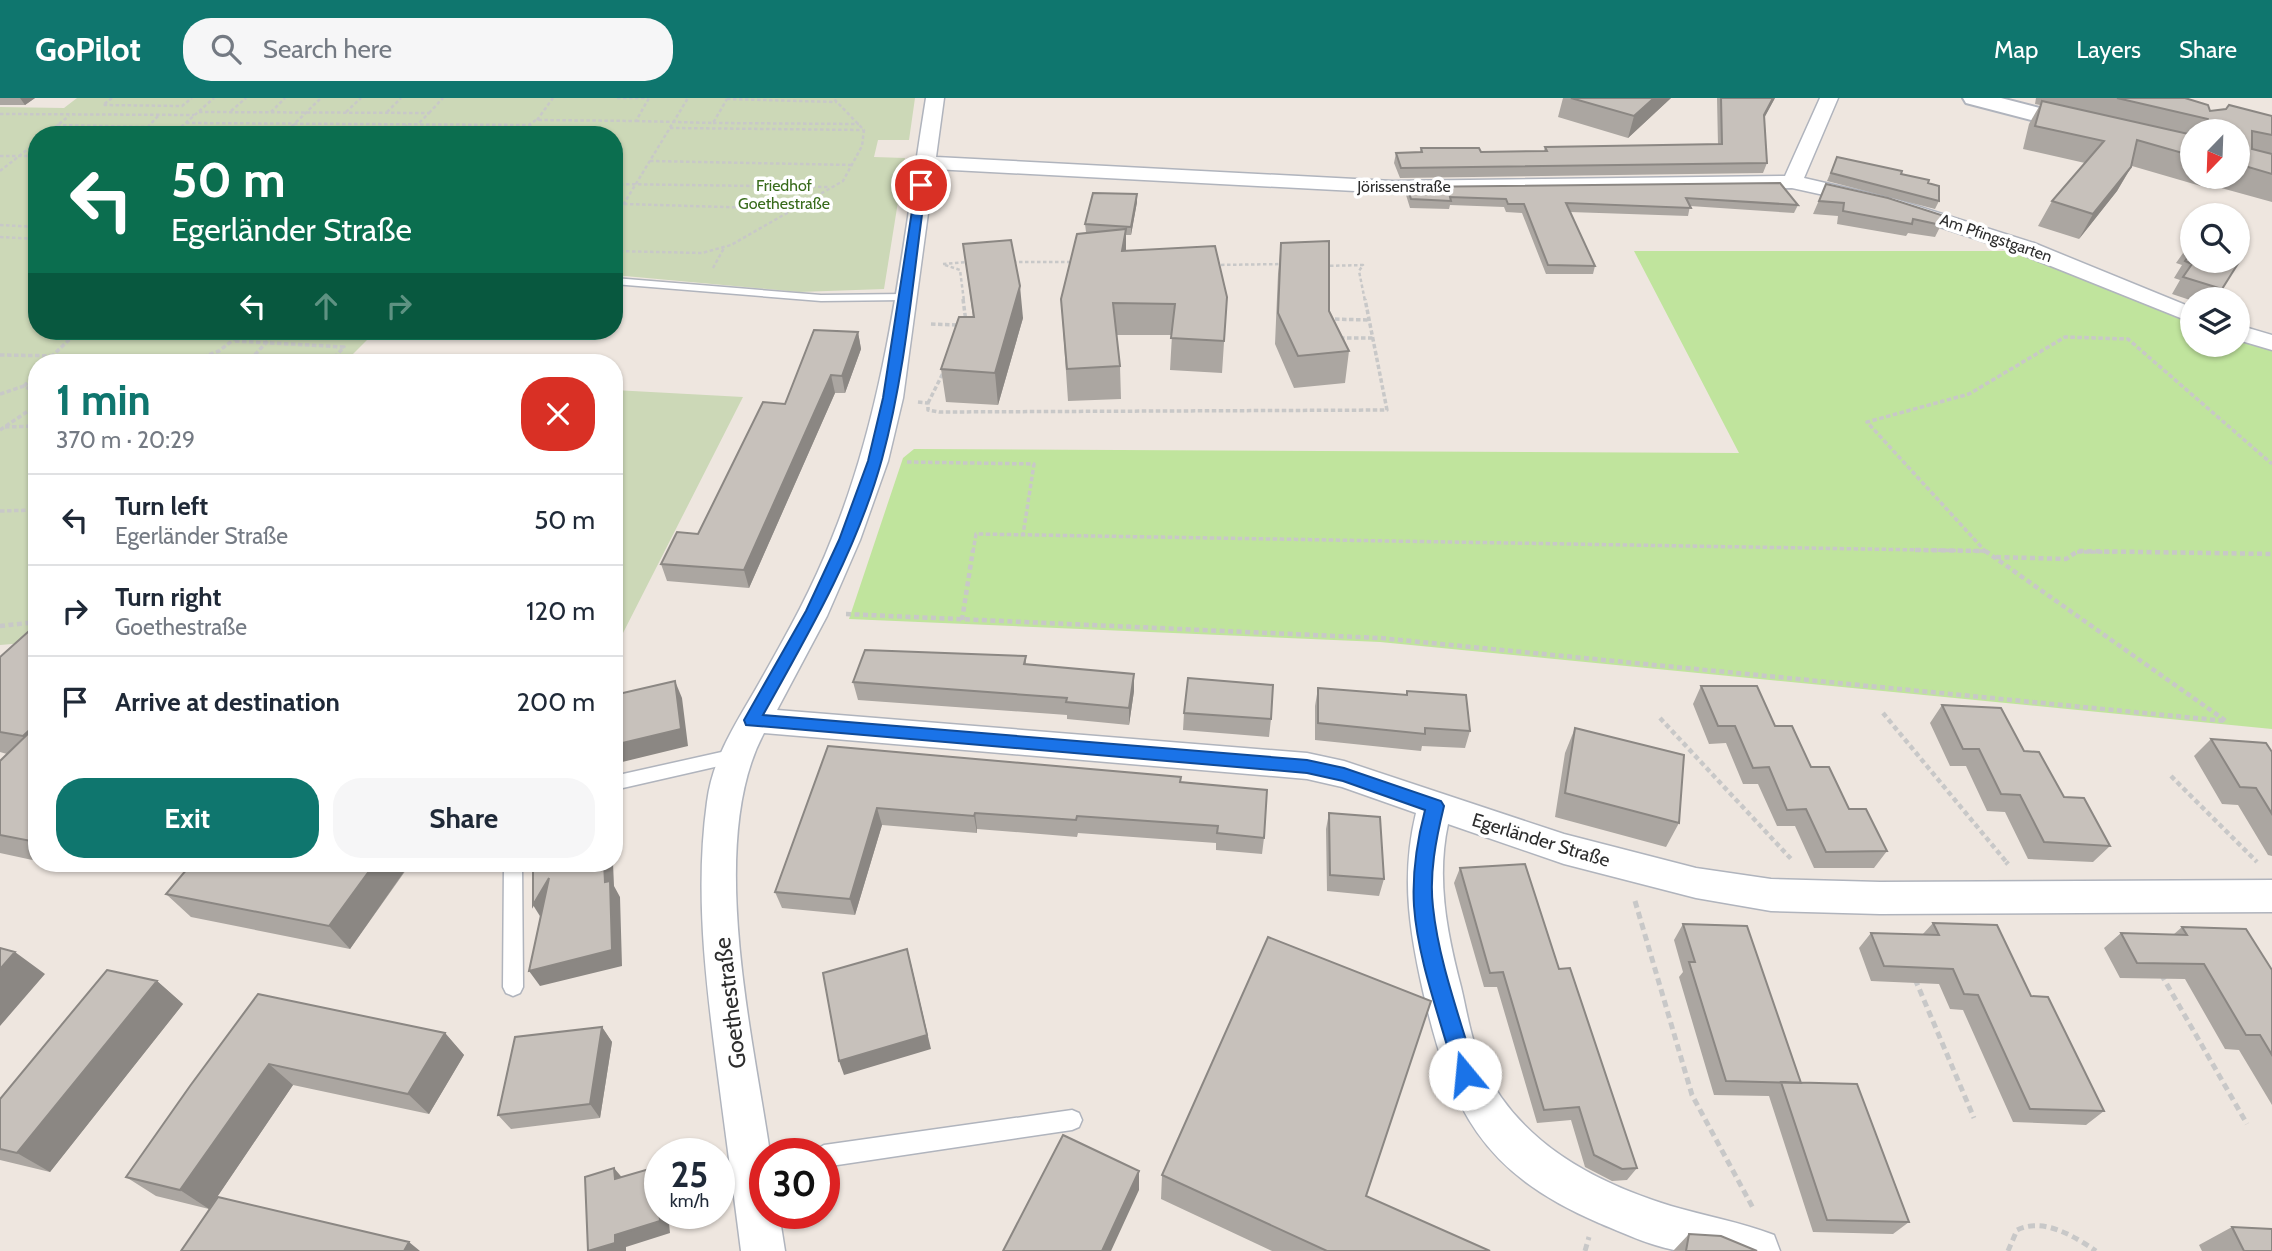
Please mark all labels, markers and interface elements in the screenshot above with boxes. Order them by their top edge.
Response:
search box [183,18,673,81]
text: GoPilot [35,29,141,69]
icon: search [207,30,245,68]
text: Search here [263,33,392,65]
text: Map [1994,35,2038,64]
text: Layers [2076,35,2141,64]
text: Share [2179,35,2237,64]
north arrow [2180,119,2250,189]
map controls [2180,119,2250,357]
text: 50 m [171,150,286,209]
icon: left [56,154,147,245]
pin [891,155,951,215]
icon: arrive [902,166,940,204]
park label: Friedhof Goethestraße [738,176,830,213]
street label: Jörissenstraße [1356,177,1451,196]
button: search [2180,203,2250,273]
text: Egerländer Straße [171,210,412,249]
street label: Am Pfingstgarten [1937,210,2055,266]
icon: left [234,287,272,325]
icon: ahead [307,287,345,325]
icon: right [380,287,418,325]
button: layers [2180,287,2250,357]
text: 1 min [56,374,151,426]
button: close [521,377,595,451]
text: 370 m · 20:29 [56,426,195,454]
text: Turn left [115,490,208,522]
icon: left [56,501,94,539]
text: 50 m [534,504,595,536]
text: Egerländer Straße [115,522,288,550]
text: Turn right [115,581,221,613]
icon: right [56,592,94,630]
text: 120 m [526,595,595,627]
text: Goethestraße [115,613,247,641]
icon: arrive [56,683,94,721]
text: Arrive at destination [115,686,340,718]
text: 200 m [516,686,595,718]
button: Exit [56,778,319,858]
button: Share [333,778,595,858]
street label: Egerländer Straße [1469,808,1613,872]
street label: Goethestraße [708,936,752,1070]
position arrow [1428,1037,1502,1111]
speed limit sign: 30 [749,1138,840,1229]
text: 25 [671,1153,708,1196]
text: km/h [670,1190,709,1212]

